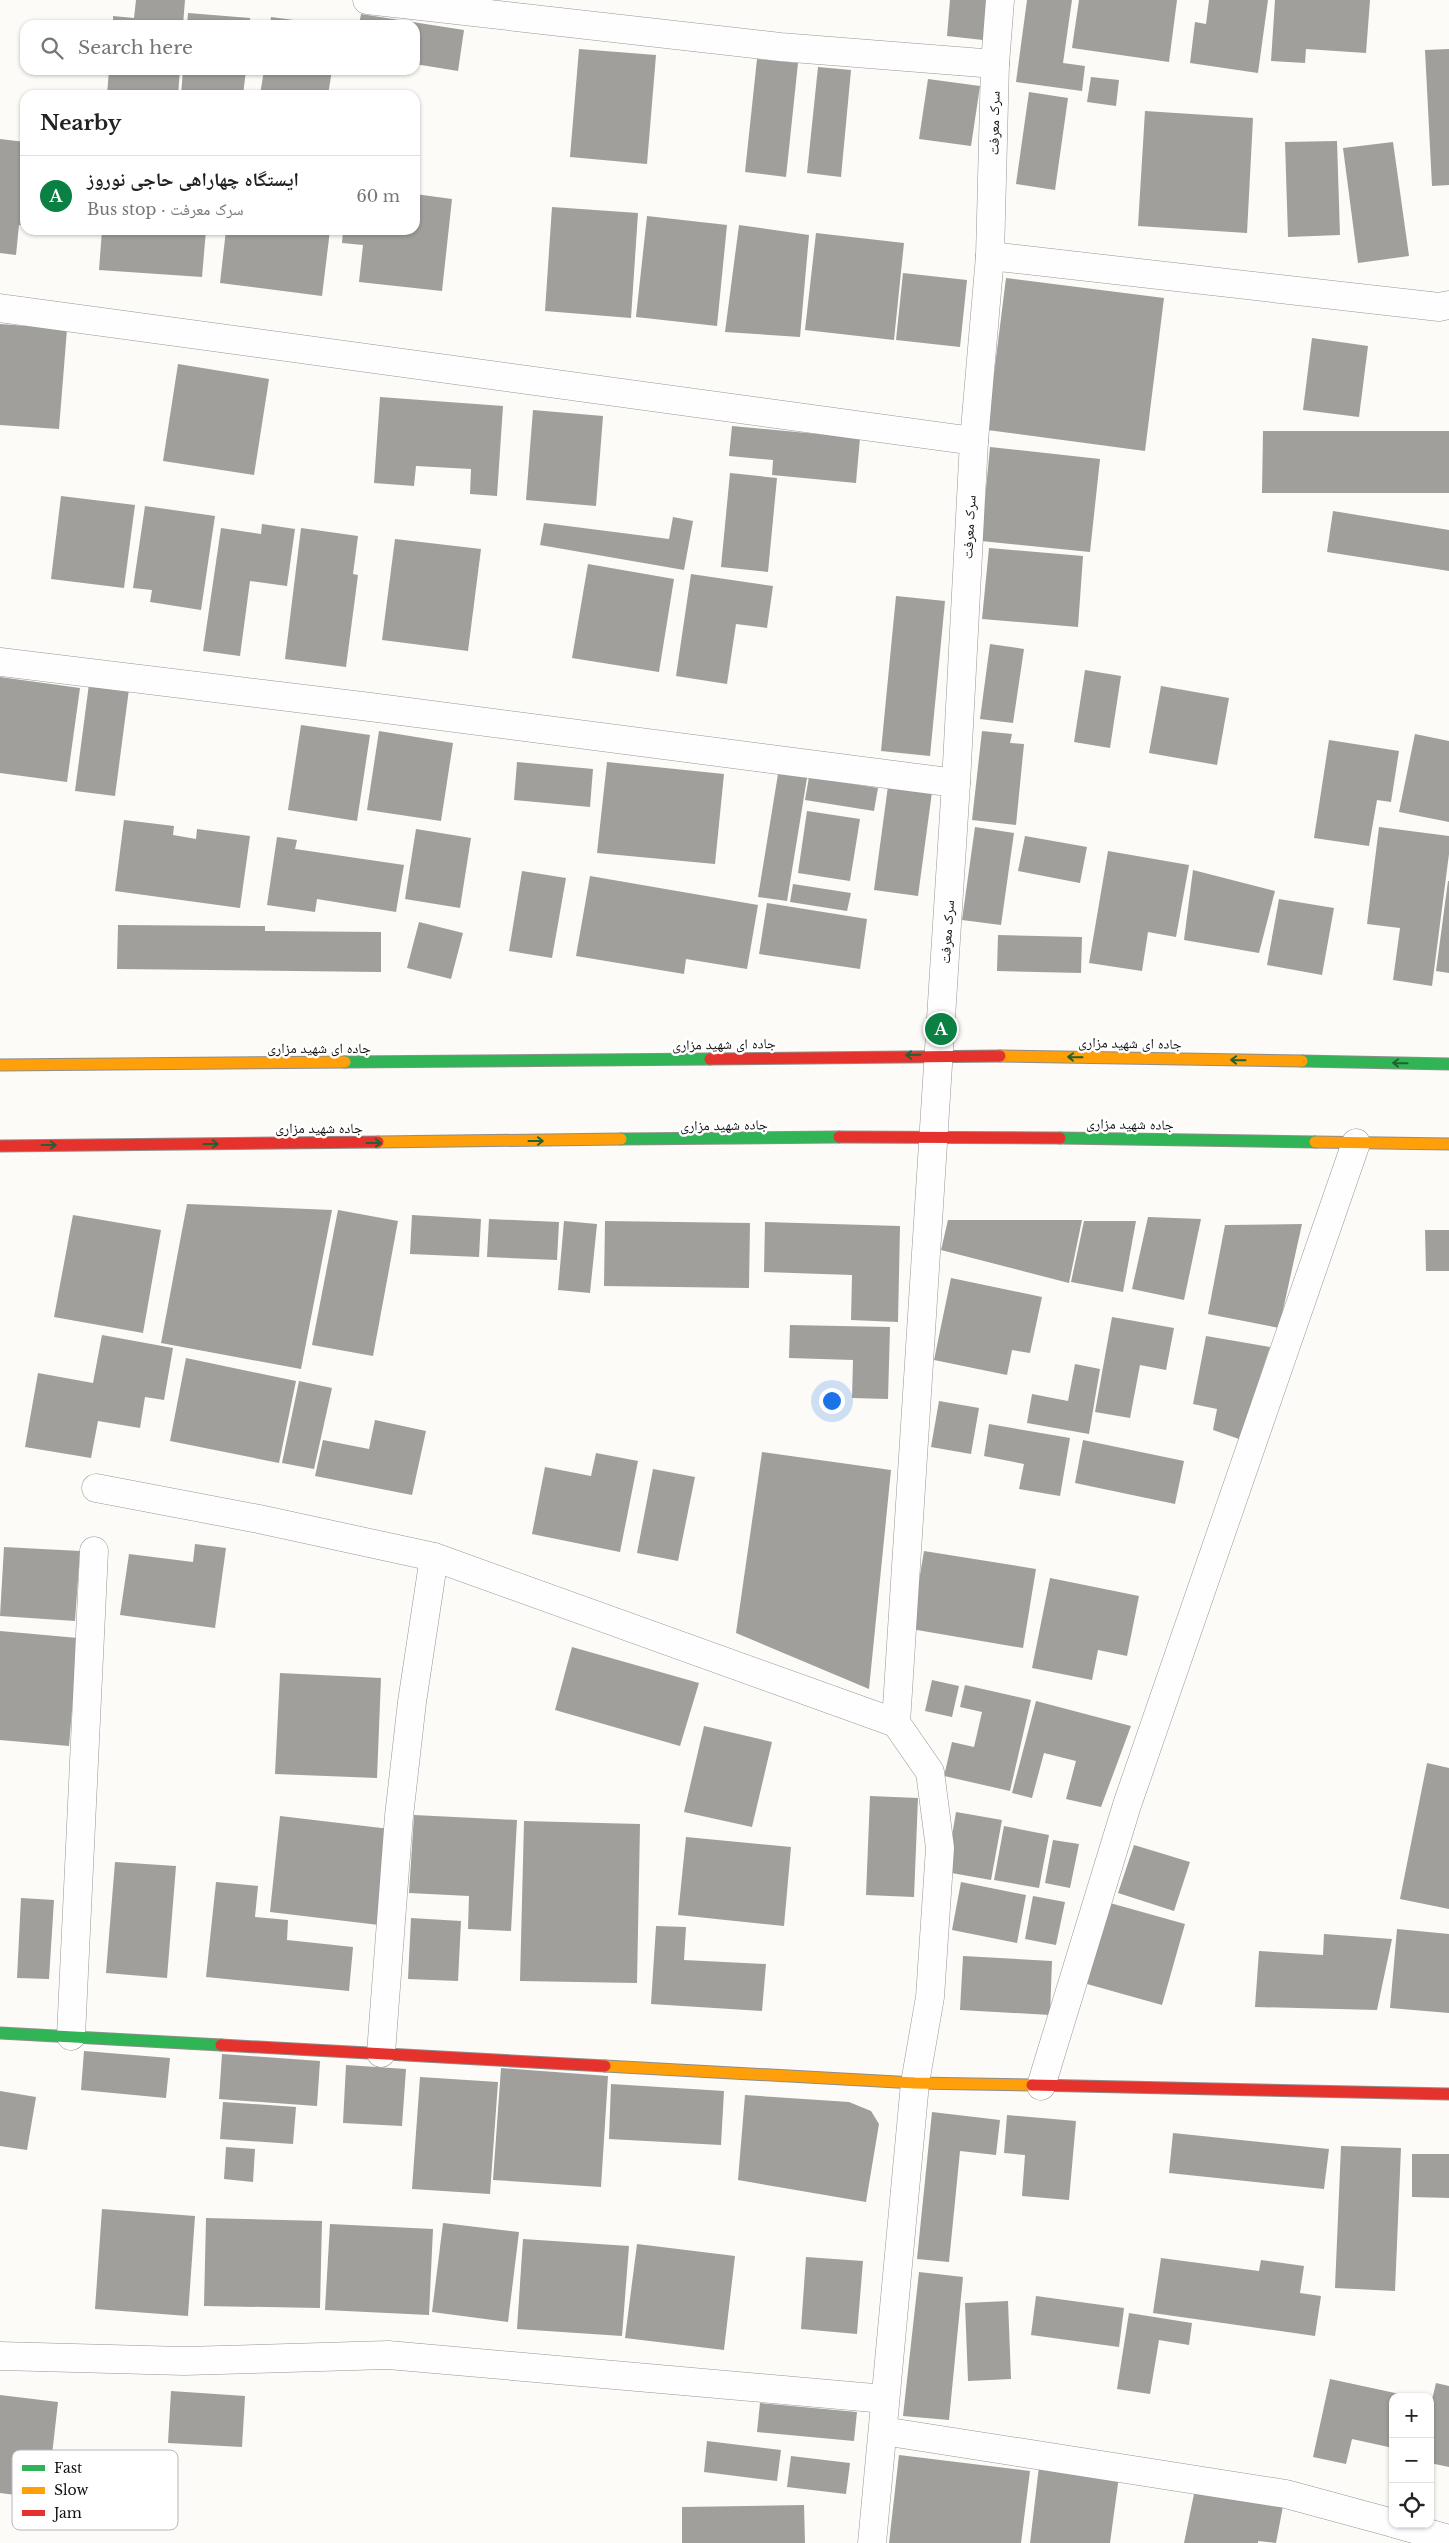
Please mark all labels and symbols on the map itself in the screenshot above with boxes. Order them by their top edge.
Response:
street label: سرک معرفت [984,91,1004,155]
street label: سرک معرفت [958,494,980,560]
street label: سرک معرفت [936,899,958,965]
pin: A [925,1010,957,1048]
street label: جاده ای شهید مزاری [1078,1033,1182,1053]
street label: جاده ای شهید مزاری [672,1034,776,1054]
street label: جاده ای شهید مزاری [267,1039,371,1057]
one-way arrow [905,1051,921,1060]
one-way arrow [1068,1052,1084,1062]
one-way arrow [1230,1055,1246,1065]
one-way arrow [1393,1058,1409,1068]
street label: جاده شهید مزاری [1086,1114,1174,1134]
street label: جاده شهید مزاری [680,1115,768,1135]
street label: جاده شهید مزاری [275,1119,363,1137]
one-way arrow [528,1136,544,1146]
one-way arrow [365,1138,381,1148]
one-way arrow [202,1139,219,1149]
one-way arrow [40,1140,56,1150]
your location [819,1388,845,1414]
legend [12,2450,178,2530]
text: Fast [54,2459,83,2477]
text: Slow [54,2481,88,2499]
text: Jam [52,2504,82,2522]

